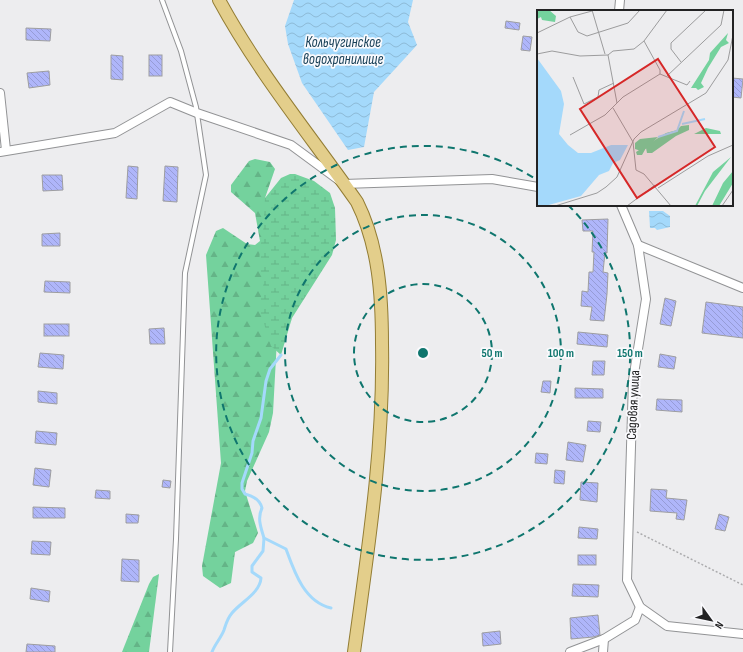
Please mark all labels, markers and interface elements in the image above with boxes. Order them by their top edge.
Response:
inset map [537,10,733,206]
water label: Кольчугинское водохранилище [303,33,383,69]
centre of rings [416,346,430,360]
text: 50 m [482,346,502,361]
text: 100 m [548,346,574,361]
text: 150 m [617,346,643,361]
street label: Садовая улица [623,370,643,440]
north arrow [691,600,731,640]
text: N [712,619,726,631]

